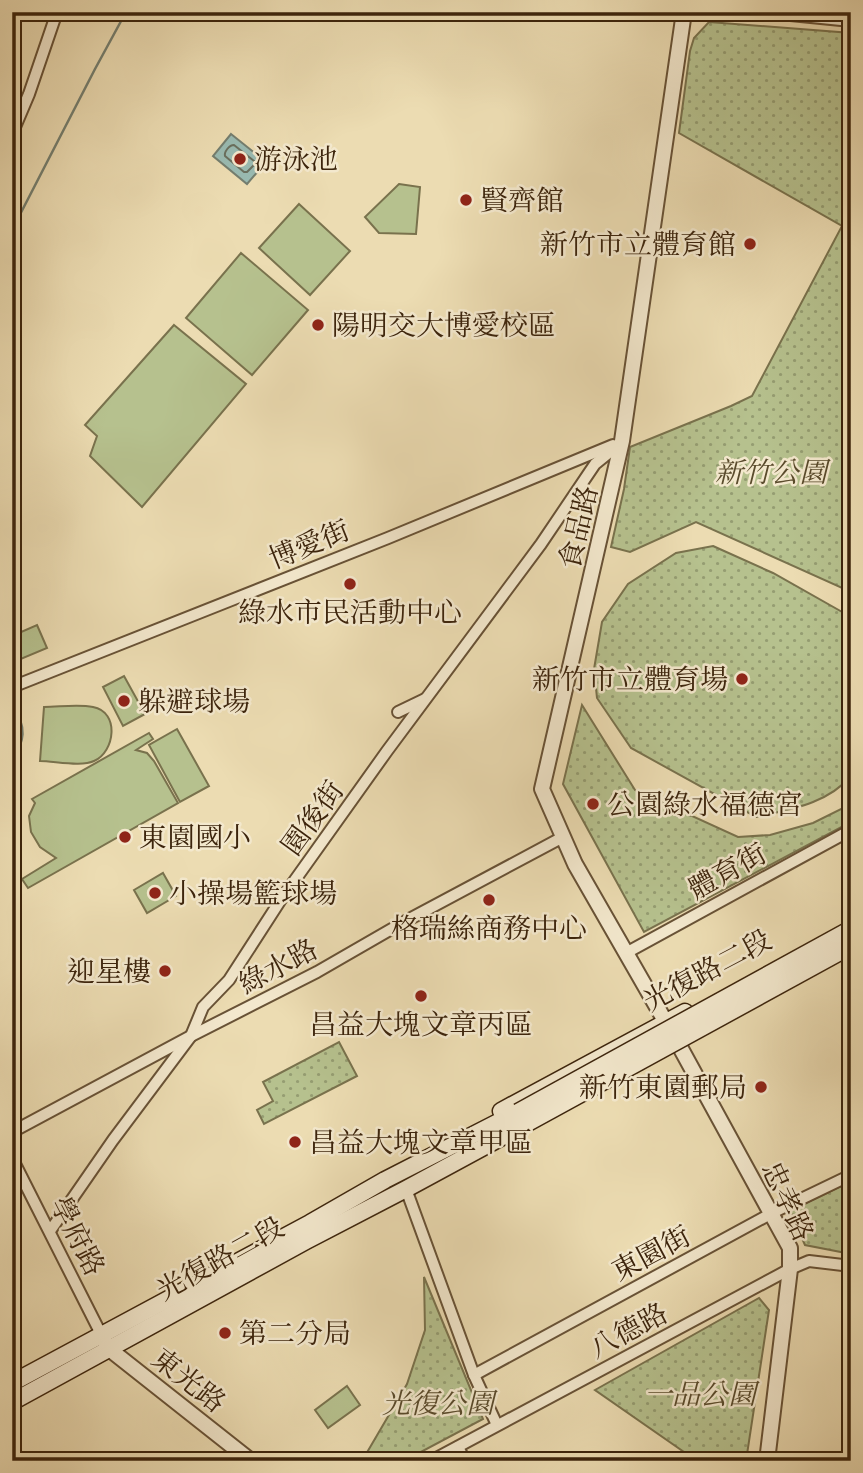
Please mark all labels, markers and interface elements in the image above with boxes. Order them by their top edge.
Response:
place label: 游泳池 [254,141,338,179]
marker: 游泳池 [232,151,248,167]
place label: 賢齊館 [480,182,564,220]
marker: 賢齊館 [458,192,474,208]
place label: 新竹市立體育館 [540,226,736,264]
marker: 新竹市立體育館 [742,236,758,252]
place label: 陽明交大博愛校區 [332,307,556,345]
marker: 陽明交大博愛校區 [310,317,326,333]
park label: 新竹公園 [715,454,831,492]
street label: 食品路 [551,482,607,572]
street label: 博愛街 [263,512,355,578]
marker: 綠水市民活動中心 [342,576,358,592]
place label: 綠水市民活動中心 [238,594,462,632]
place label: 新竹市立體育場 [532,661,728,699]
marker: 新竹市立體育場 [734,671,750,687]
place label: 躲避球場 [138,683,250,721]
marker: 躲避球場 [116,693,132,709]
street label: 園後街 [273,773,353,864]
place label: 公園綠水福德宮 [607,786,803,824]
marker: 公園綠水福德宮 [585,796,601,812]
place label: 東園國小 [139,819,251,857]
marker: 東園國小 [117,829,133,845]
street label: 體育街 [682,835,773,909]
place label: 小操場籃球場 [169,875,337,913]
marker: 小操場籃球場 [147,885,163,901]
marker: 格瑞絲商務中心 [481,892,497,908]
place label: 格瑞絲商務中心 [391,910,587,948]
street label: 光復路二段 [637,921,778,1021]
street label: 綠水路 [232,930,324,1003]
place label: 迎星樓 [67,953,151,991]
marker: 迎星樓 [157,963,173,979]
marker: 昌益大塊文章丙區 [413,988,429,1004]
place label: 昌益大塊文章丙區 [309,1006,533,1044]
place label: 新竹東園郵局 [579,1069,747,1107]
marker: 新竹東園郵局 [753,1079,769,1095]
place label: 昌益大塊文章甲區 [309,1124,533,1162]
marker: 昌益大塊文章甲區 [287,1134,303,1150]
street label: 忠孝路 [752,1155,822,1248]
street label: 學府路 [41,1190,113,1283]
street label: 光復路二段 [150,1208,291,1309]
street label: 東園街 [605,1217,697,1290]
street label: 八德路 [582,1294,674,1367]
place label: 第二分局 [239,1315,351,1353]
marker: 第二分局 [217,1325,233,1341]
street label: 東光路 [144,1340,233,1422]
park label: 一品公園 [644,1376,760,1414]
park label: 光復公園 [382,1385,498,1423]

